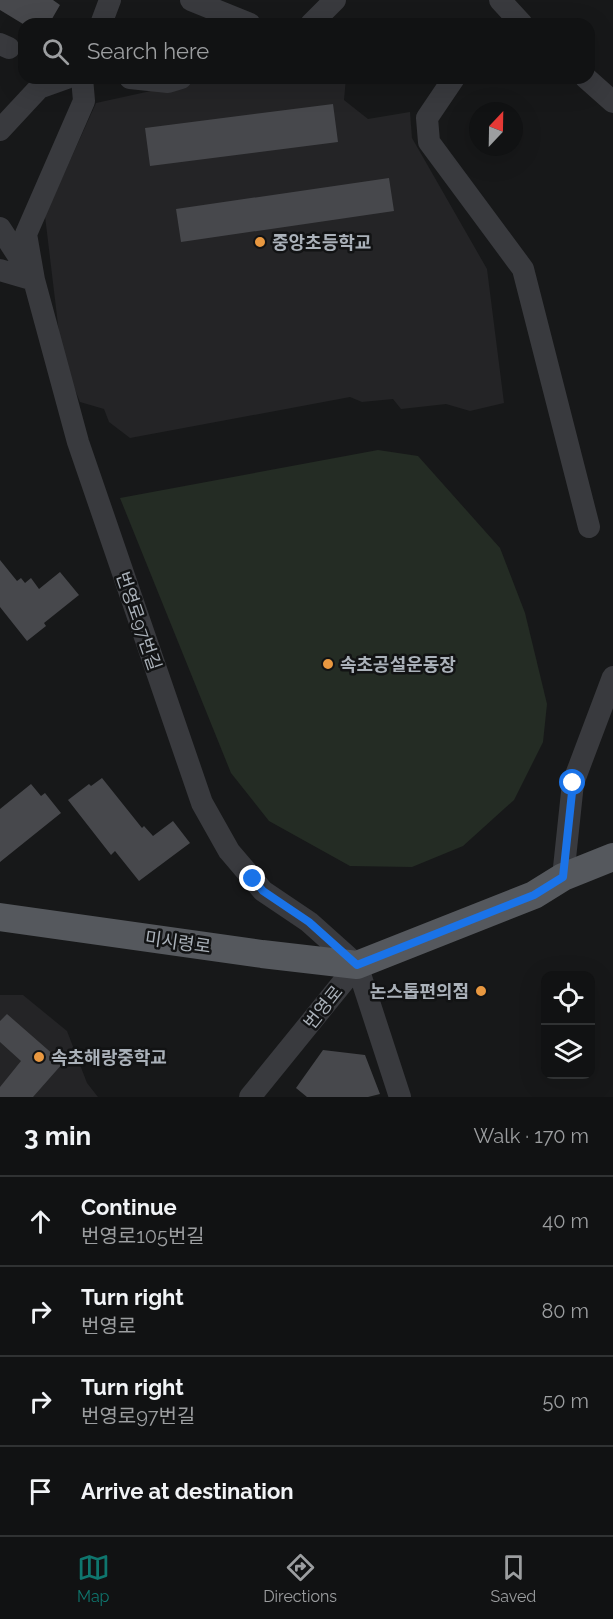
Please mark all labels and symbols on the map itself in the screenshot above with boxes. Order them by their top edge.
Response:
north arrow [469,102,523,156]
place label: 중앙초등학교 [272,232,371,253]
marker: 중앙초등학교 [253,235,267,249]
street label: 번영로97번길 [112,569,166,673]
place label: 속초공설운동장 [340,654,456,675]
marker: 속초공설운동장 [321,657,335,671]
route start [559,769,585,795]
route end [239,865,265,891]
street label: 미시령로 [144,927,212,957]
street label: 번영로 [299,981,347,1033]
place label: 논스톱편의점 [370,981,469,1002]
marker: 논스톱편의점 [474,984,488,998]
place label: 속초해랑중학교 [51,1047,167,1068]
marker: 속초해랑중학교 [32,1050,46,1064]

